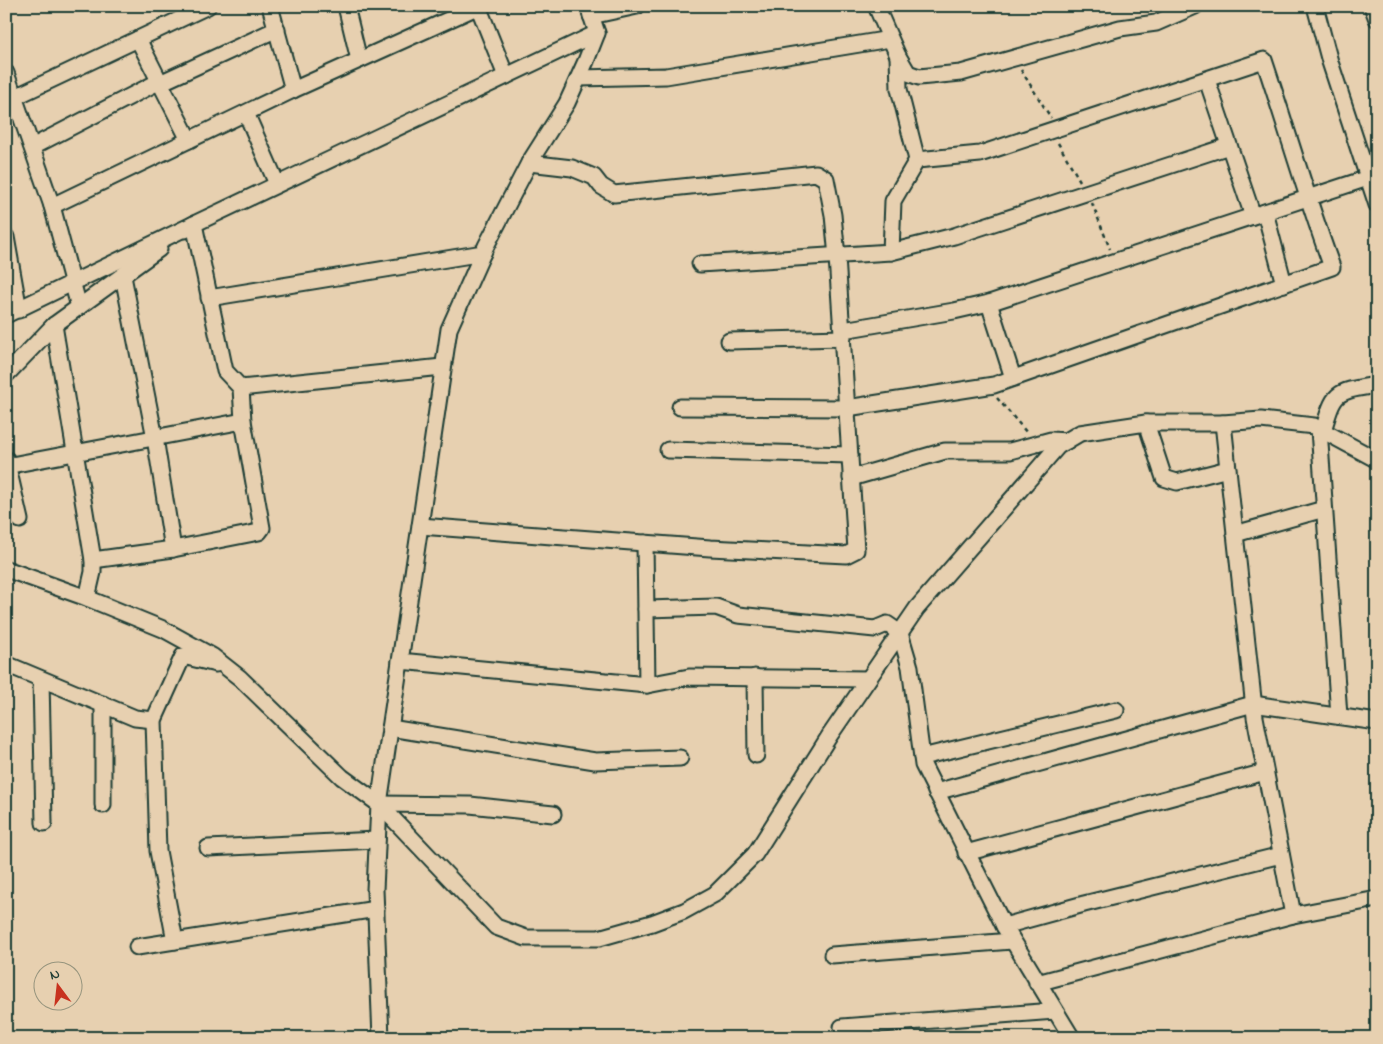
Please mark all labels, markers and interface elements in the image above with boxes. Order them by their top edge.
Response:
north arrow [32,962,82,1012]
text: N [48,964,62,986]

